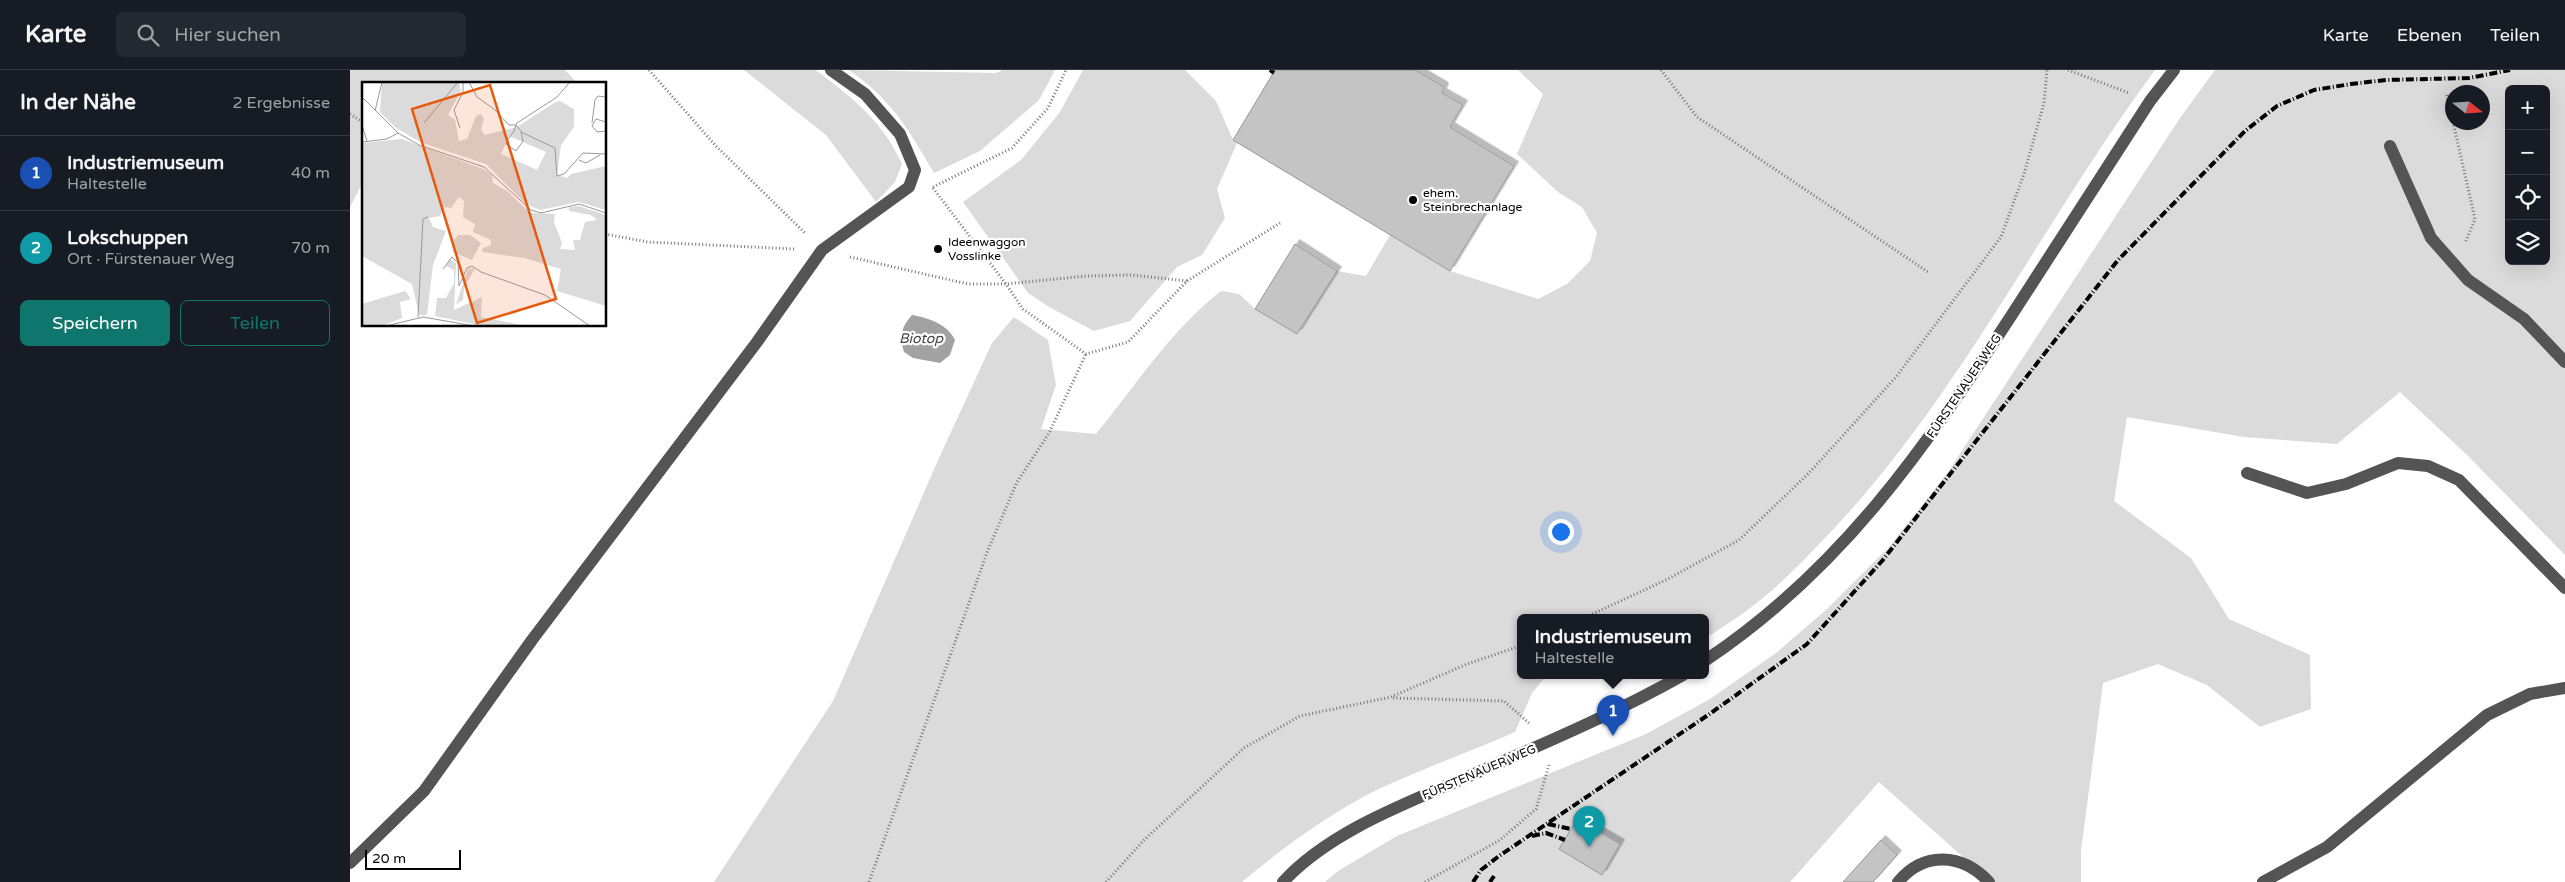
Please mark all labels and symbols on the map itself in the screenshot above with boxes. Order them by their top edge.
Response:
inset map [362,82,606,326]
north arrow [2445,85,2490,130]
place label: ehem. Steinbrechanlage [1423,186,1523,214]
marker: ehem. Steinbrechanlage [1407,194,1419,206]
place label: Ideenwaggon Vosslinke [948,235,1026,263]
marker: Ideenwaggon Vosslinke [932,243,944,255]
water label: Biotop [899,330,944,347]
street label: FÜRSTENAUER WEG [1924,331,2004,441]
your location [1548,519,1574,545]
pin: 1 [1597,695,1629,736]
street label: FÜRSTENAUER WEG [1420,742,1538,802]
pin: 2 [1573,806,1605,847]
scale bar [365,847,461,870]

